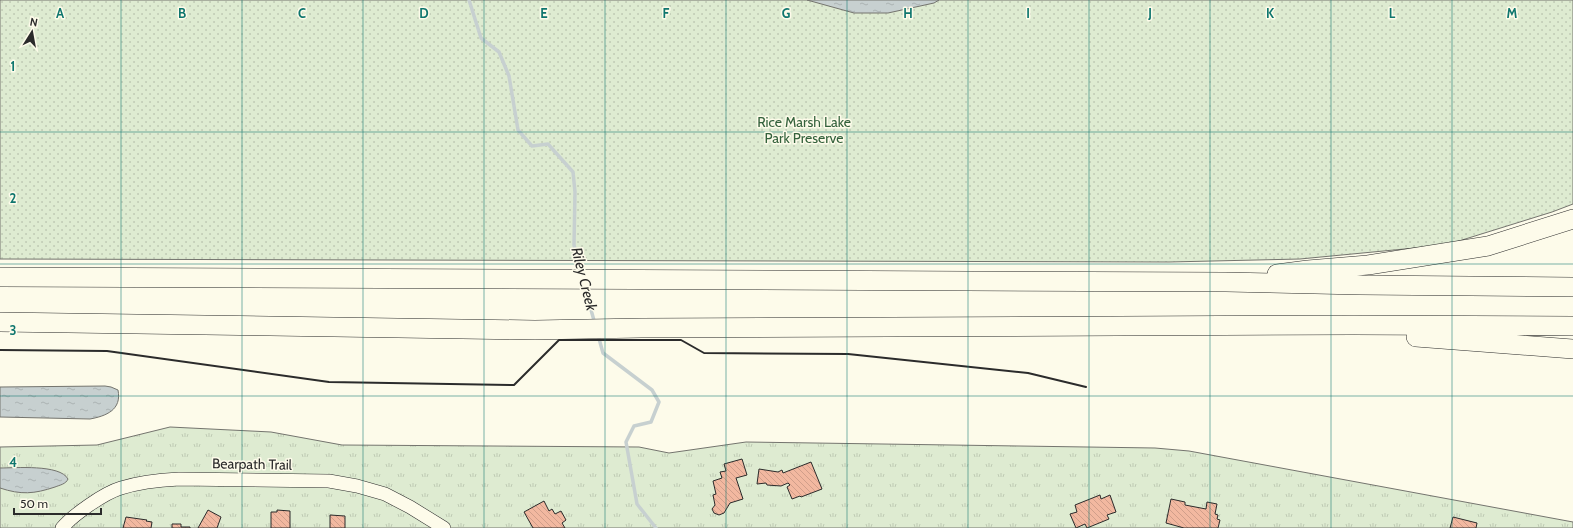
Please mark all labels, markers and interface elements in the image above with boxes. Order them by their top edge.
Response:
text: A [56,5,65,21]
text: B [178,5,186,21]
text: C [298,5,306,21]
text: D [419,5,429,21]
text: E [540,5,548,21]
text: F [663,5,670,21]
text: G [782,5,791,21]
text: H [903,5,913,21]
text: I [1026,5,1030,21]
text: J [1147,5,1152,21]
text: K [1266,5,1275,21]
text: L [1389,5,1396,21]
text: M [1507,5,1518,21]
north arrow [12,12,52,52]
text: N [29,15,39,30]
text: 1 [11,58,15,74]
park label: Rice Marsh Lake Park Preserve [757,113,851,147]
text: 2 [10,190,17,206]
water label: Riley Creek [567,245,601,313]
text: 3 [9,322,17,338]
text: 4 [9,454,17,470]
street label: Bearpath Trail [212,454,293,474]
scale bar [14,490,101,516]
text: 50 m [20,496,48,511]

